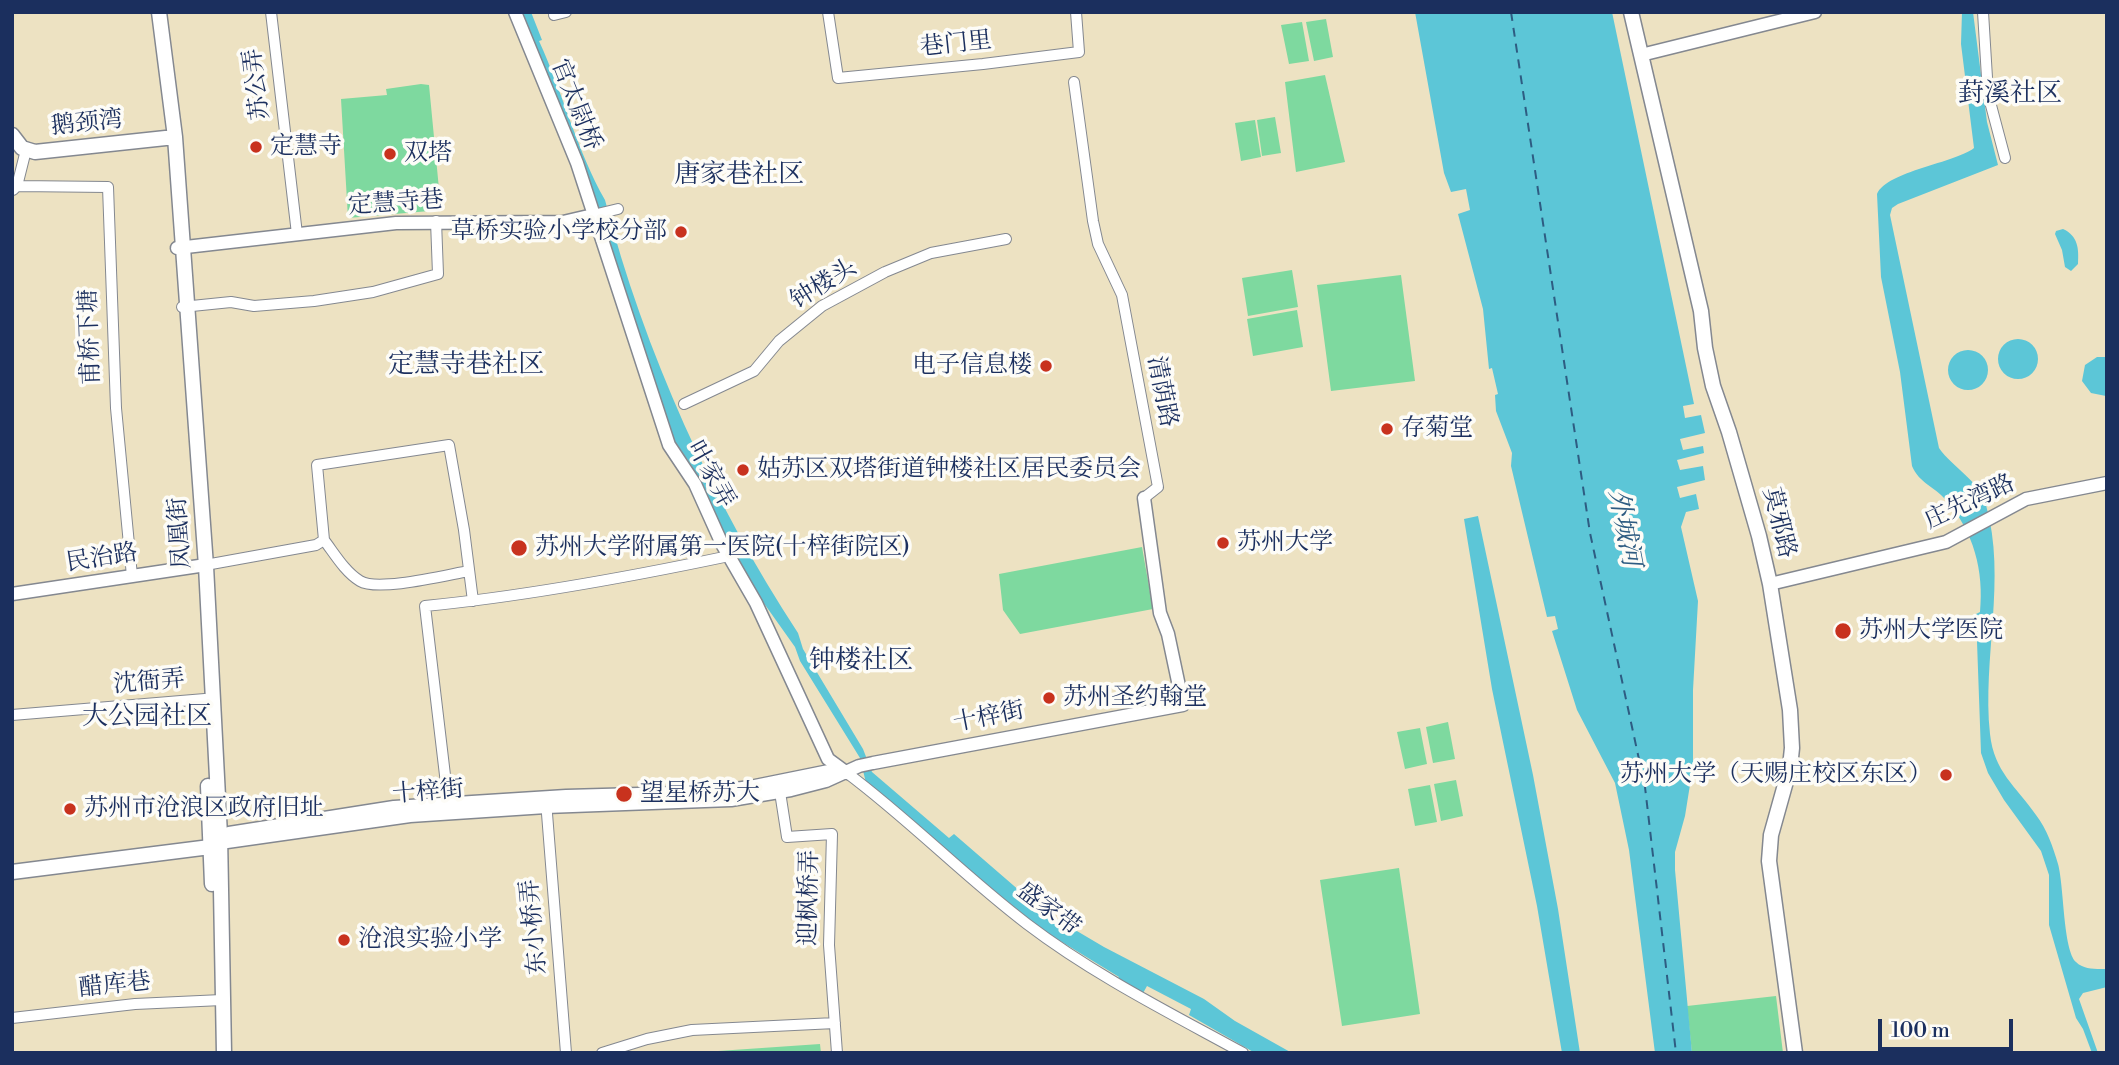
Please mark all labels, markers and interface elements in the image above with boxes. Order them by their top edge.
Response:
street label: 巷门里 [919,27,993,63]
street label: 苏公弄 [239,47,277,121]
street label: 官太尉桥 [544,55,606,155]
district label: 葑溪社区 [1958,79,2062,111]
street label: 鹅颈湾 [50,106,124,142]
place label: 定慧寺 [270,133,342,161]
marker: 定慧寺 [248,139,264,155]
place label: 双塔 [404,140,452,168]
marker: 双塔 [382,146,398,162]
district label: 唐家巷社区 [674,160,804,192]
street label: 定慧寺巷 [347,186,445,222]
place label: 草桥实验小学校分部 [451,218,667,246]
marker: 草桥实验小学校分部 [673,224,689,240]
street label: 钟楼头 [786,254,862,316]
street label: 甫桥下塘 [75,289,107,385]
district label: 定慧寺巷社区 [388,350,544,382]
place label: 电子信息楼 [912,352,1032,380]
street label: 清荫路 [1140,354,1182,430]
marker: 电子信息楼 [1038,358,1054,374]
place label: 存菊堂 [1401,415,1473,443]
marker: 存菊堂 [1379,421,1395,437]
street label: 叶家弄 [680,437,740,513]
place label: 姑苏区双塔街道钟楼社区居民委员会 [757,456,1141,484]
marker: 姑苏区双塔街道钟楼社区居民委员会 [735,462,751,478]
street label: 庄先湾路 [1920,470,2020,536]
street label: 莫邪路 [1755,485,1801,561]
water label: 外城河 [1600,487,1646,569]
street label: 凤凰街 [164,496,198,570]
place label: 苏州大学 [1237,529,1333,557]
place label: 苏州大学附属第一医院(十梓街院区) [535,534,910,562]
marker: 苏州大学 [1215,535,1231,551]
marker: 苏州大学附属第一医院(十梓街院区) [509,538,529,558]
street label: 民治路 [64,539,140,579]
place label: 苏州大学医院 [1859,617,2003,645]
marker: 苏州大学医院 [1833,621,1853,641]
district label: 钟楼社区 [809,646,913,678]
street label: 沈衙弄 [112,666,186,700]
place label: 苏州圣约翰堂 [1063,684,1207,712]
marker: 苏州圣约翰堂 [1041,690,1057,706]
street label: 十梓街 [951,697,1027,739]
district label: 大公园社区 [82,702,212,734]
place label: 苏州大学（天赐庄校区东区） [1620,761,1932,789]
marker: 苏州大学（天赐庄校区东区） [1938,767,1954,783]
street label: 十梓街 [391,776,465,810]
place label: 望星桥苏大 [640,780,760,808]
marker: 望星桥苏大 [614,784,634,804]
place label: 苏州市沧浪区政府旧址 [84,795,324,823]
marker: 苏州市沧浪区政府旧址 [62,801,78,817]
street label: 迎枫桥弄 [795,850,825,946]
street label: 盛家带 [1011,877,1085,943]
street label: 东小桥弄 [516,878,554,976]
place label: 沧浪实验小学 [358,926,502,954]
marker: 沧浪实验小学 [336,932,352,948]
street label: 醋库巷 [78,968,152,1004]
scale bar [1881,1006,2016,1050]
text: 100 m [1891,1018,1950,1044]

